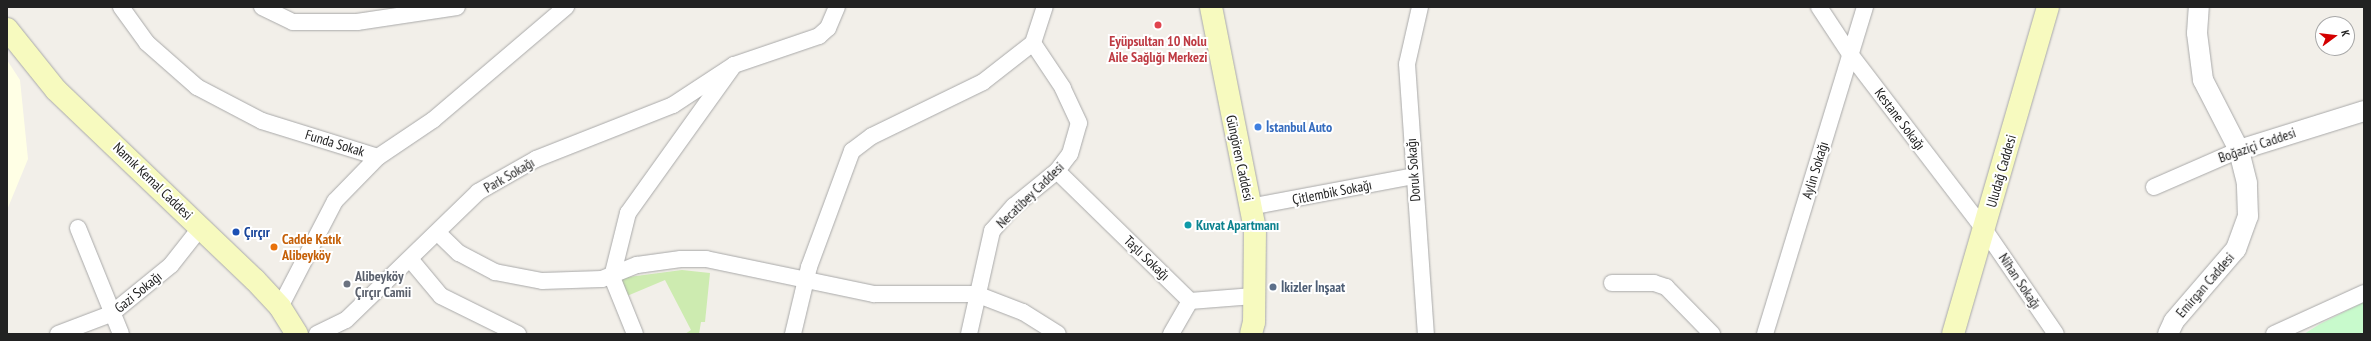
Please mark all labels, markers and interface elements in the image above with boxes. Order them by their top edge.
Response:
north arrow [2315,16,2355,56]
marker: Eyüpsultan 10 Nolu Aile Sağlığı Merkezi [1152,19,1164,31]
text: K [2338,29,2353,38]
place label: Eyüpsultan 10 Nolu Aile Sağlığı Merkezi [1109,33,1207,66]
street label: Kestane Sokağı [1871,85,1929,153]
street label: Güngören Caddesi [1223,113,1257,203]
place label: İstanbul Auto [1266,119,1333,135]
marker: İstanbul Auto [1253,122,1263,132]
street label: Boğaziçi Caddesi [2216,124,2298,166]
street label: Funda Sokak [303,126,367,160]
street label: Uludağ Caddesi [1983,133,2019,209]
street label: Doruk Sokağı [1402,138,1424,202]
street label: Namık Kemal Caddesi [110,139,196,223]
street label: Aylin Sokağı [1798,139,1832,201]
street label: Park Sokağı [481,154,537,196]
street label: Necatibey Caddesi [993,158,1067,232]
street label: Çitlembik Sokağı [1291,176,1373,208]
place label: Kuvat Apartmanı [1196,217,1280,233]
marker: Kuvat Apartmanı [1183,220,1193,230]
place label: Çırçır [244,224,270,240]
marker: Çırçır [231,227,241,237]
place label: Cadde Katık Alibeyköy [282,231,341,264]
street label: Taşlı Sokağı [1121,232,1173,284]
marker: Cadde Katık Alibeyköy [269,242,279,252]
street label: Emirgan Caddesi [2172,249,2238,321]
street label: Nihan Sokağı [1995,250,2045,312]
street label: Gazi Sokağı [111,268,165,316]
place label: Alibeyköy Çırçır Camii [355,268,411,300]
marker: Alibeyköy Çırçır Camii [342,279,352,289]
place label: İkizler İnşaat [1281,279,1345,295]
marker: İkizler İnşaat [1268,282,1278,292]

